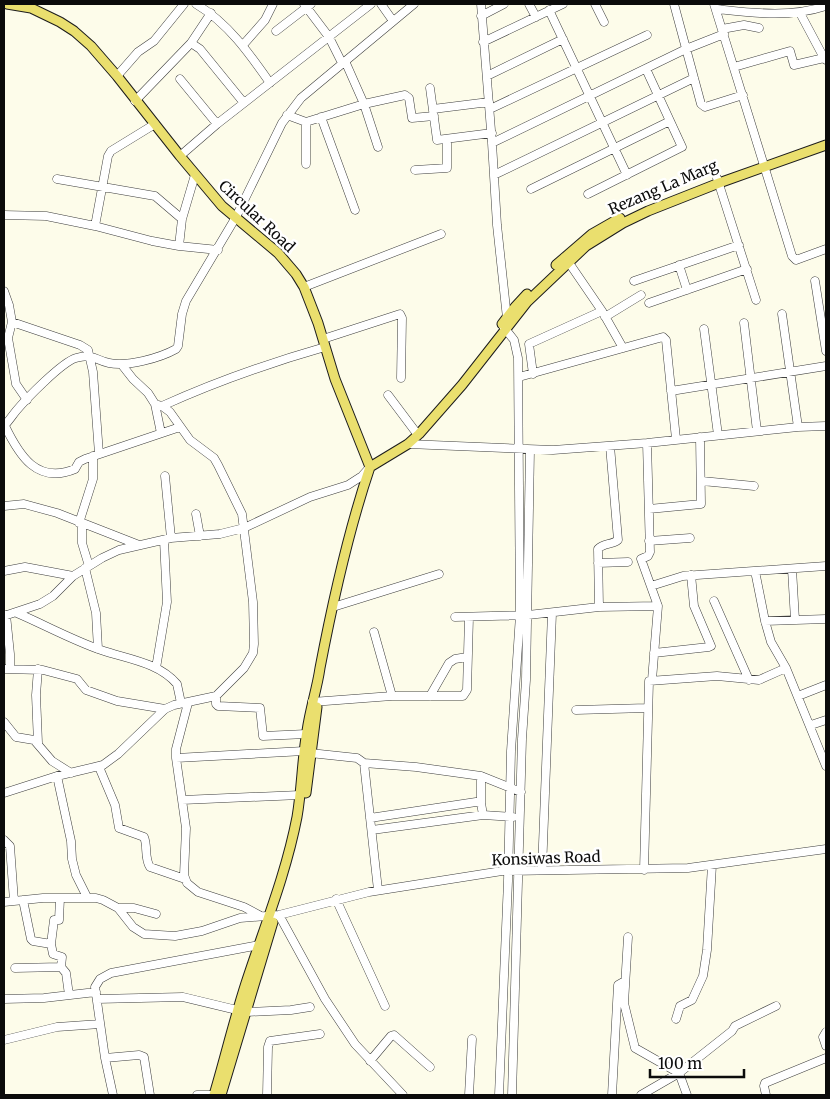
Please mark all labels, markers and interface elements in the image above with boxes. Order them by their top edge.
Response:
street label: Rezang La Marg [606,155,720,219]
street label: Circular Road [215,176,299,256]
street label: Konsiwas Road [491,847,601,869]
scale bar [650,1046,744,1078]
text: 100 m [658,1054,702,1073]

